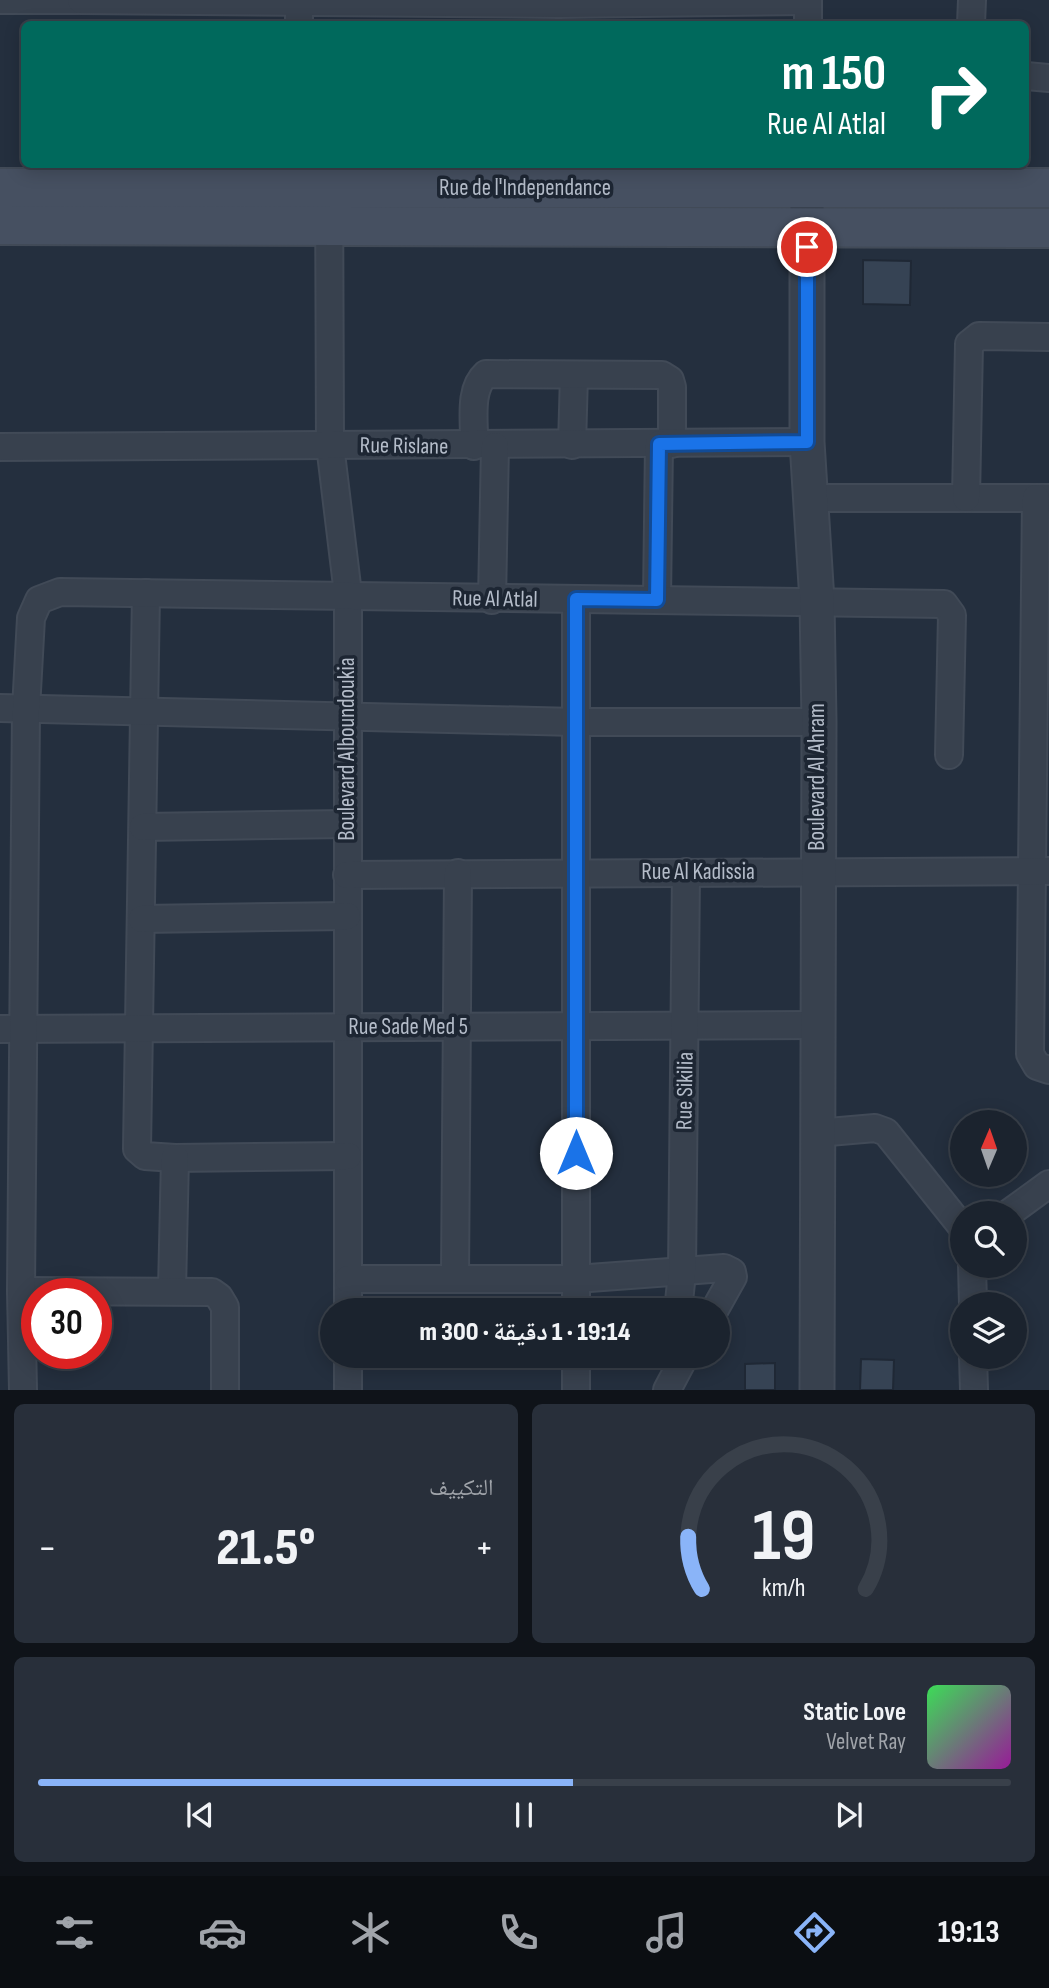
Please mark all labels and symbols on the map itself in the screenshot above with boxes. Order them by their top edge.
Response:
street label: Rue de l'Independance [439,174,611,202]
pin [777,217,837,277]
street label: Rue Rislane [359,431,449,461]
street label: Rue Al Atlal [452,584,538,614]
street label: Boulevard Alboundoukia [333,657,361,841]
street label: Boulevard Al Ahram [803,703,831,851]
street label: Rue Al Kadissia [641,858,755,886]
street label: Rue Sade Med 5 [348,1013,468,1041]
street label: Rue Sikilia [670,1052,700,1130]
north arrow [950,1110,1027,1186]
position arrow [539,1116,613,1190]
speed limit sign: 30 [21,1278,112,1369]

